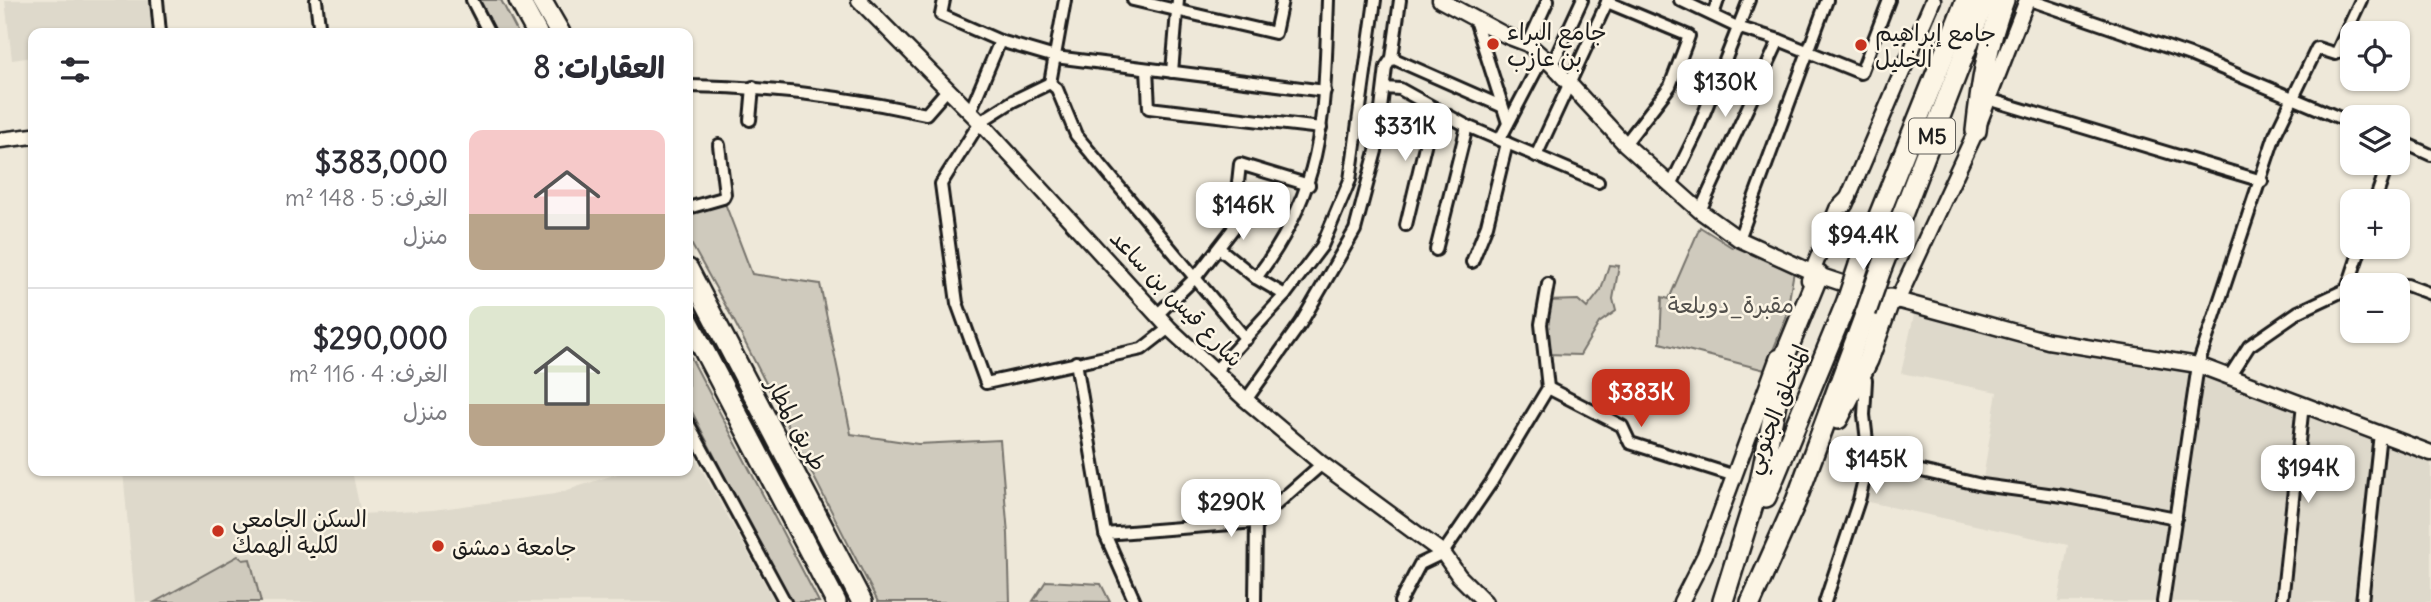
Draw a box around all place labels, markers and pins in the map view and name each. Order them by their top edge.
place label: جامع البراء بن عازب [1507,17,1607,72]
place label: جامع إبراهيم الخليل [1875,18,1996,73]
marker: جامع البراء بن عازب [1485,36,1501,52]
marker: جامع إبراهيم الخليل [1853,37,1869,53]
pin: $130K [1676,60,1774,119]
pin: $331K [1356,104,1454,163]
pin: $146K [1194,182,1292,242]
pin: $94.4K [1806,212,1920,272]
pin: $383K [1592,370,1690,429]
pin: $145K [1827,436,1925,496]
pin: $194K [2259,446,2357,505]
pin: $290K [1182,480,1280,539]
place label: السكن الجامعي لكلية الهمك [232,504,367,559]
marker: السكن الجامعي لكلية الهمك [210,523,226,539]
place label: جامعة دمشق [452,532,577,561]
marker: جامعة دمشق [430,538,446,554]

